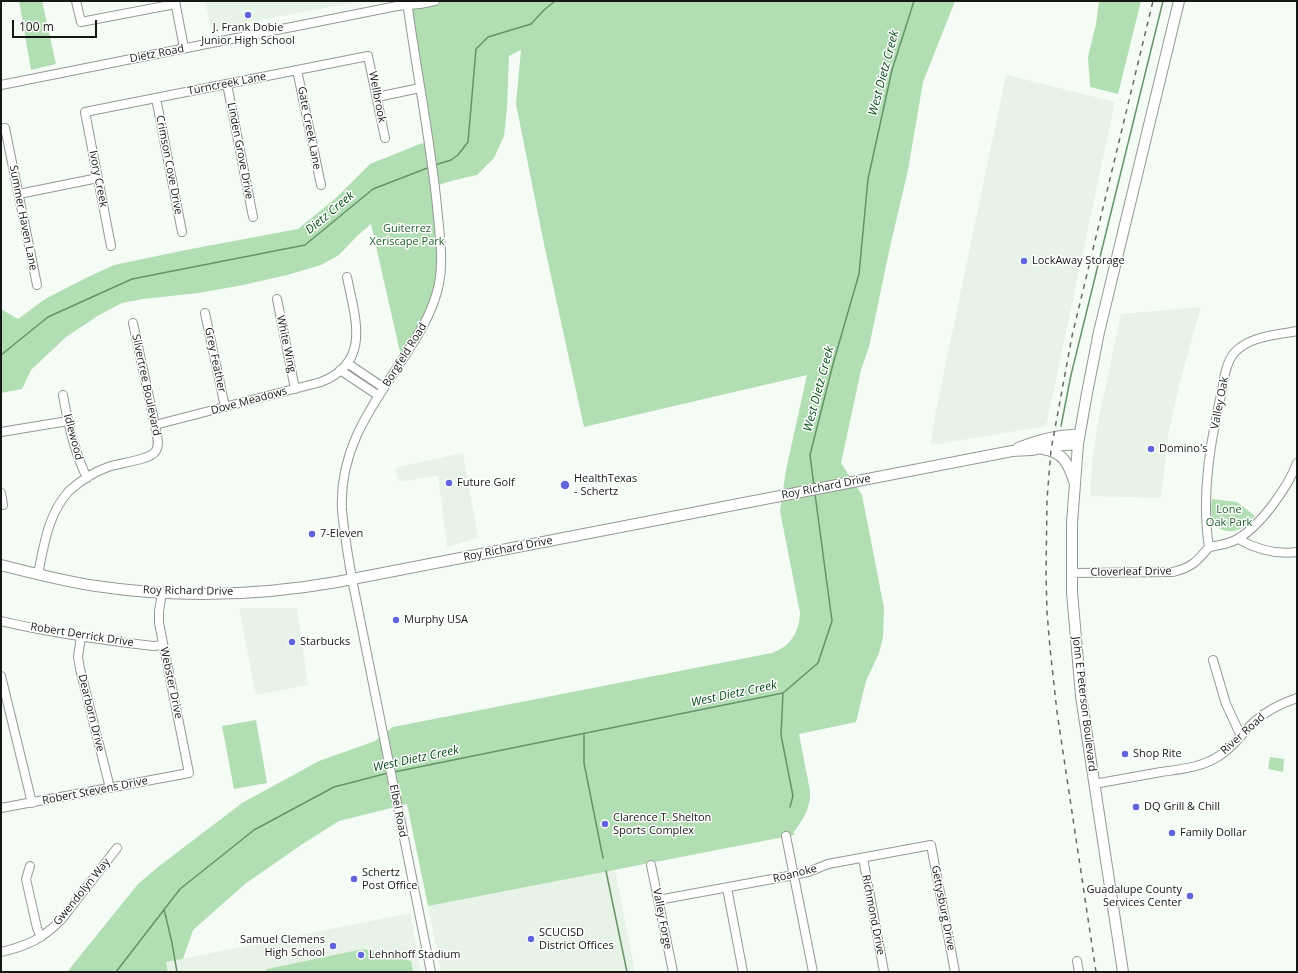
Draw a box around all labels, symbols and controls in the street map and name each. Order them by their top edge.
marker: J. Frank Dobie Junior High School [243,10,253,20]
scale bar [14,12,99,38]
text: 100 m [19,18,54,35]
place label: J. Frank Dobie Junior High School [201,21,295,47]
water label: West Dietz Creek [866,29,902,117]
street label: Dietz Road [129,42,185,66]
street label: Turncreek Lane [187,70,267,98]
street label: Wellbrook [366,70,388,124]
street label: Gate Creek Lane [294,85,324,171]
street label: Linden Grove Drive [224,101,256,201]
street label: Crimson Cove Drive [153,114,185,216]
street label: Ivory Creek [86,149,110,209]
street label: Summer Haven Lane [6,164,40,272]
water label: Dietz Creek [303,189,357,237]
park label: Guiterrez Xeriscape Park [369,222,445,248]
place label: LockAway Storage [1032,254,1125,268]
marker: LockAway Storage [1019,256,1029,266]
street label: White Wing [273,314,299,374]
street label: Borgfeld Road [380,321,430,389]
street label: Grey Feather [202,326,228,394]
street label: Silvertree Boulevard [129,333,163,437]
water label: West Dietz Creek [801,345,837,433]
street label: Valley Oak [1208,376,1232,430]
street label: Dove Meadows [209,384,289,418]
street label: Idlewood [61,412,85,462]
place label: Domino's [1159,442,1208,456]
marker: Domino's [1146,444,1156,454]
place label: HealthTexas - Schertz [574,472,637,498]
street label: Roy Richard Drive [780,472,872,502]
place label: Future Golf [457,476,515,490]
marker: Future Golf [444,478,454,488]
marker: HealthTexas - Schertz [559,479,571,491]
park label: Lone Oak Park [1206,503,1252,529]
place label: 7-Eleven [320,527,363,541]
marker: 7-Eleven [307,529,317,539]
street label: Roy Richard Drive [462,534,554,564]
street label: Cloverleaf Drive [1090,565,1172,579]
street label: Roy Richard Drive [143,584,233,598]
place label: Murphy USA [404,613,468,627]
marker: Murphy USA [391,615,401,625]
street label: Robert Derrick Drive [29,620,135,650]
place label: Starbucks [300,635,350,649]
street label: John E Peterson Boulevard [1069,636,1099,772]
marker: Starbucks [287,637,297,647]
street label: Webster Drive [157,646,185,720]
street label: Dearborn Drive [75,673,107,753]
water label: West Dietz Creek [690,678,778,710]
street label: River Road [1218,711,1268,757]
water label: West Dietz Creek [372,743,460,775]
place label: Shop Rite [1133,747,1182,761]
marker: Shop Rite [1120,749,1130,759]
street label: Robert Stevens Drive [41,774,149,808]
street label: Elbel Road [386,783,410,839]
place label: DQ Grill & Chill [1144,800,1220,814]
marker: DQ Grill & Chill [1131,802,1141,812]
place label: Clarence T. Shelton Sports Complex [613,811,711,837]
marker: Clarence T. Shelton Sports Complex [600,819,610,829]
place label: Family Dollar [1180,826,1247,840]
marker: Family Dollar [1167,828,1177,838]
street label: Gwendolyn Way [51,856,113,928]
street label: Roanoke [772,862,818,886]
street label: Gettysburg Drive [928,864,958,952]
place label: Schertz Post Office [362,866,417,892]
marker: Schertz Post Office [349,874,359,884]
street label: Richmond Drive [859,874,887,956]
place label: Guadalupe County Services Center [1087,883,1182,909]
street label: Valley Forge [650,887,674,951]
marker: Guadalupe County Services Center [1185,891,1195,901]
place label: SCUCISD District Offices [539,926,614,952]
place label: Samuel Clemens High School [240,933,325,959]
marker: SCUCISD District Offices [526,934,536,944]
marker: Samuel Clemens High School [328,941,338,951]
place label: Lehnhoff Stadium [369,948,461,962]
marker: Lehnhoff Stadium [356,950,366,960]

